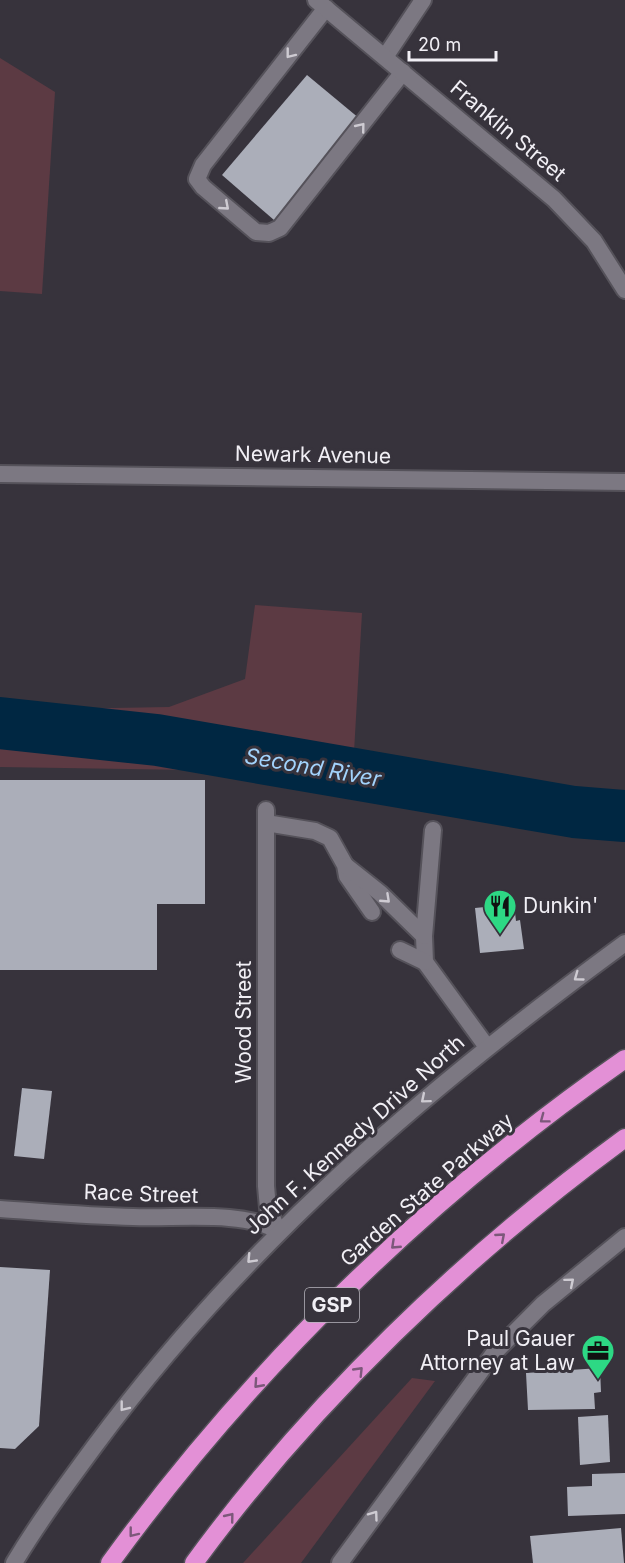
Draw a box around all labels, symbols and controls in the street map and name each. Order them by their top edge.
scale bar [409,24,496,62]
text: 20 m [418,34,461,55]
one-way arrow [286,48,297,59]
street label: Franklin Street [445,75,571,186]
one-way arrow [353,123,364,134]
one-way arrow [218,199,229,210]
street label: Newark Avenue [235,441,391,468]
water label: Second River [243,742,384,792]
restaurant icon: Dunkin' [482,888,518,935]
one-way arrow [379,892,390,903]
place label: Dunkin' [523,893,598,918]
street label: Wood Street [231,960,256,1083]
one-way arrow [573,970,584,981]
street label: John F. Kennedy Drive North [240,1030,469,1240]
one-way arrow [421,1091,432,1102]
street label: Garden State Parkway [335,1108,518,1272]
one-way arrow [539,1112,550,1123]
street label: Race Street [83,1179,199,1208]
one-way arrow [494,1233,504,1244]
one-way arrow [392,1238,402,1249]
one-way arrow [247,1252,258,1263]
one-way arrow [563,1279,574,1290]
road number: GSP [305,1288,359,1322]
place label: Paul Gauer Attorney at Law [420,1326,575,1375]
office icon: Paul Gauer Attorney at Law [580,1333,616,1380]
one-way arrow [352,1368,363,1378]
one-way arrow [254,1377,265,1388]
one-way arrow [120,1400,131,1411]
one-way arrow [367,1511,378,1522]
one-way arrow [222,1513,233,1524]
one-way arrow [130,1527,141,1538]

